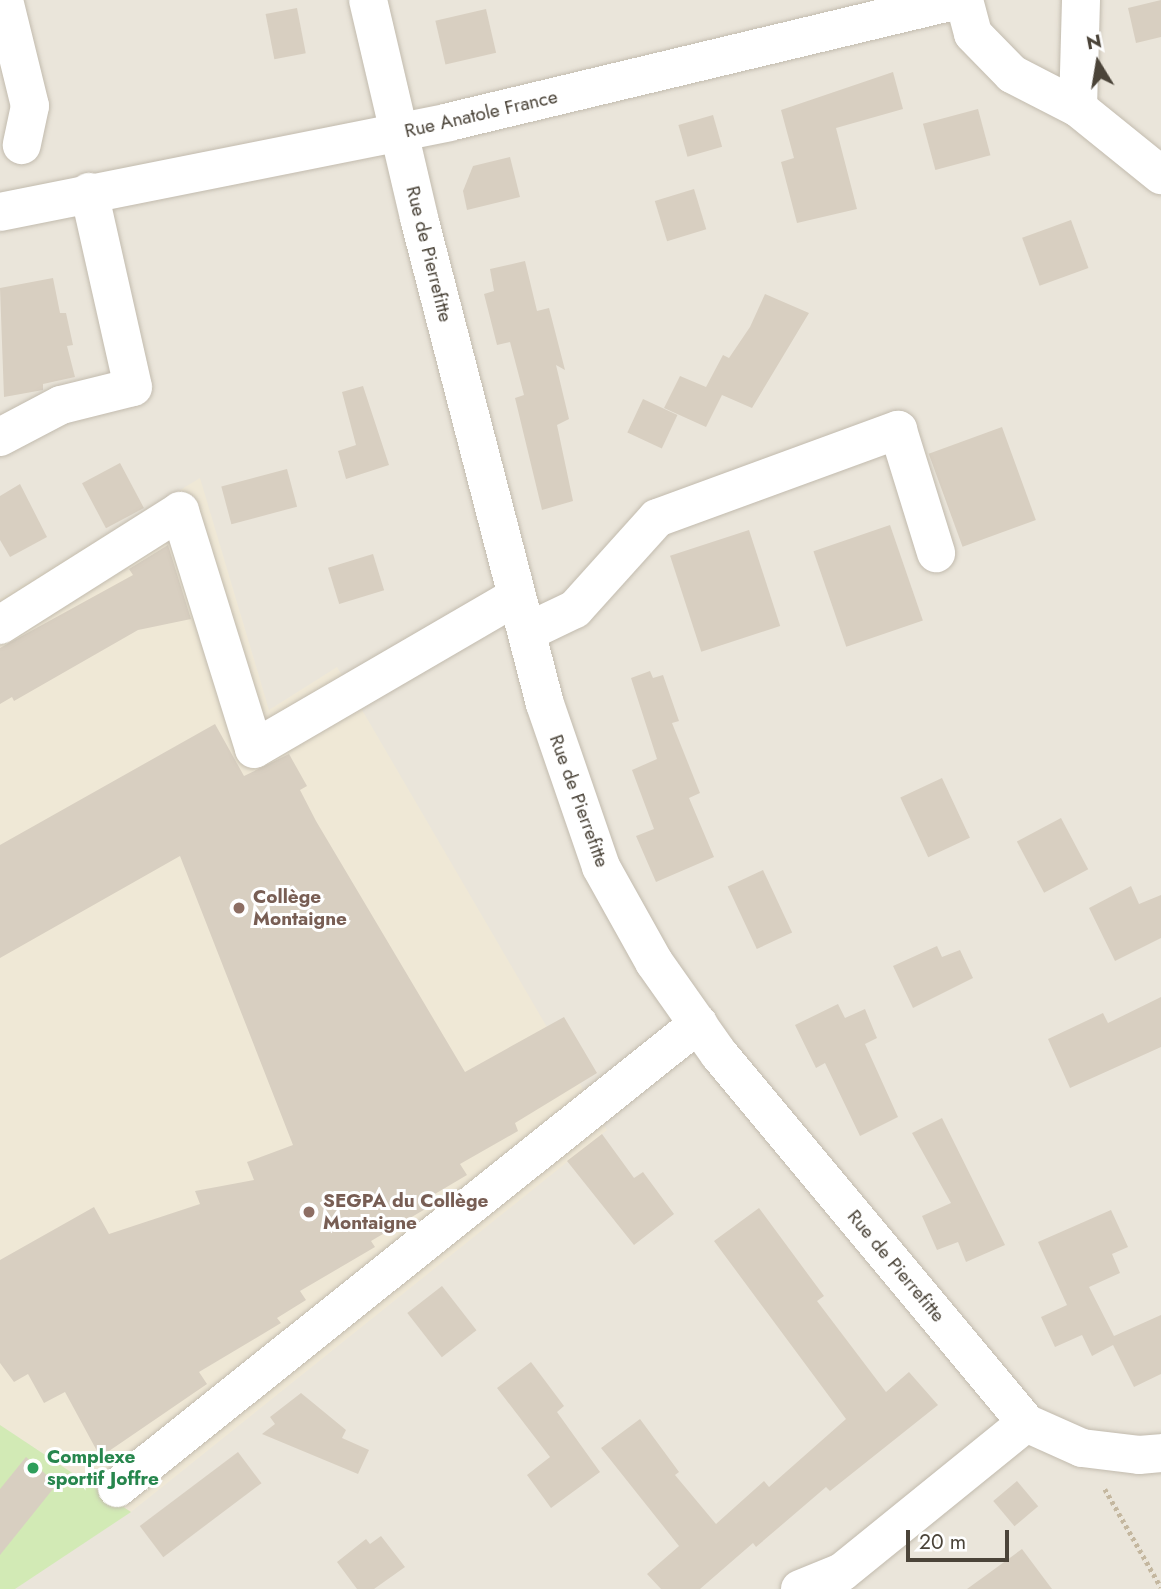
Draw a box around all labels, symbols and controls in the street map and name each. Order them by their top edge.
text: N [1084,27,1104,57]
north arrow [1063,28,1133,98]
street label: Rue Anatole France [402,85,560,143]
street label: Rue de Pierrefitte [401,184,457,324]
street label: Rue de Pierrefitte [544,732,614,870]
place label: Collège Montaigne [253,886,347,930]
marker: Collège Montaigne [231,900,247,916]
place label: SEGPA du Collège Montaigne [323,1190,488,1234]
marker: SEGPA du Collège Montaigne [301,1204,317,1220]
street label: Rue de Pierrefitte [842,1205,950,1327]
place label: Complexe sportif Joffre [47,1446,159,1490]
marker: Complexe sportif Joffre [25,1460,41,1476]
scale bar [909,1516,1012,1560]
text: 20 m [919,1527,966,1557]

